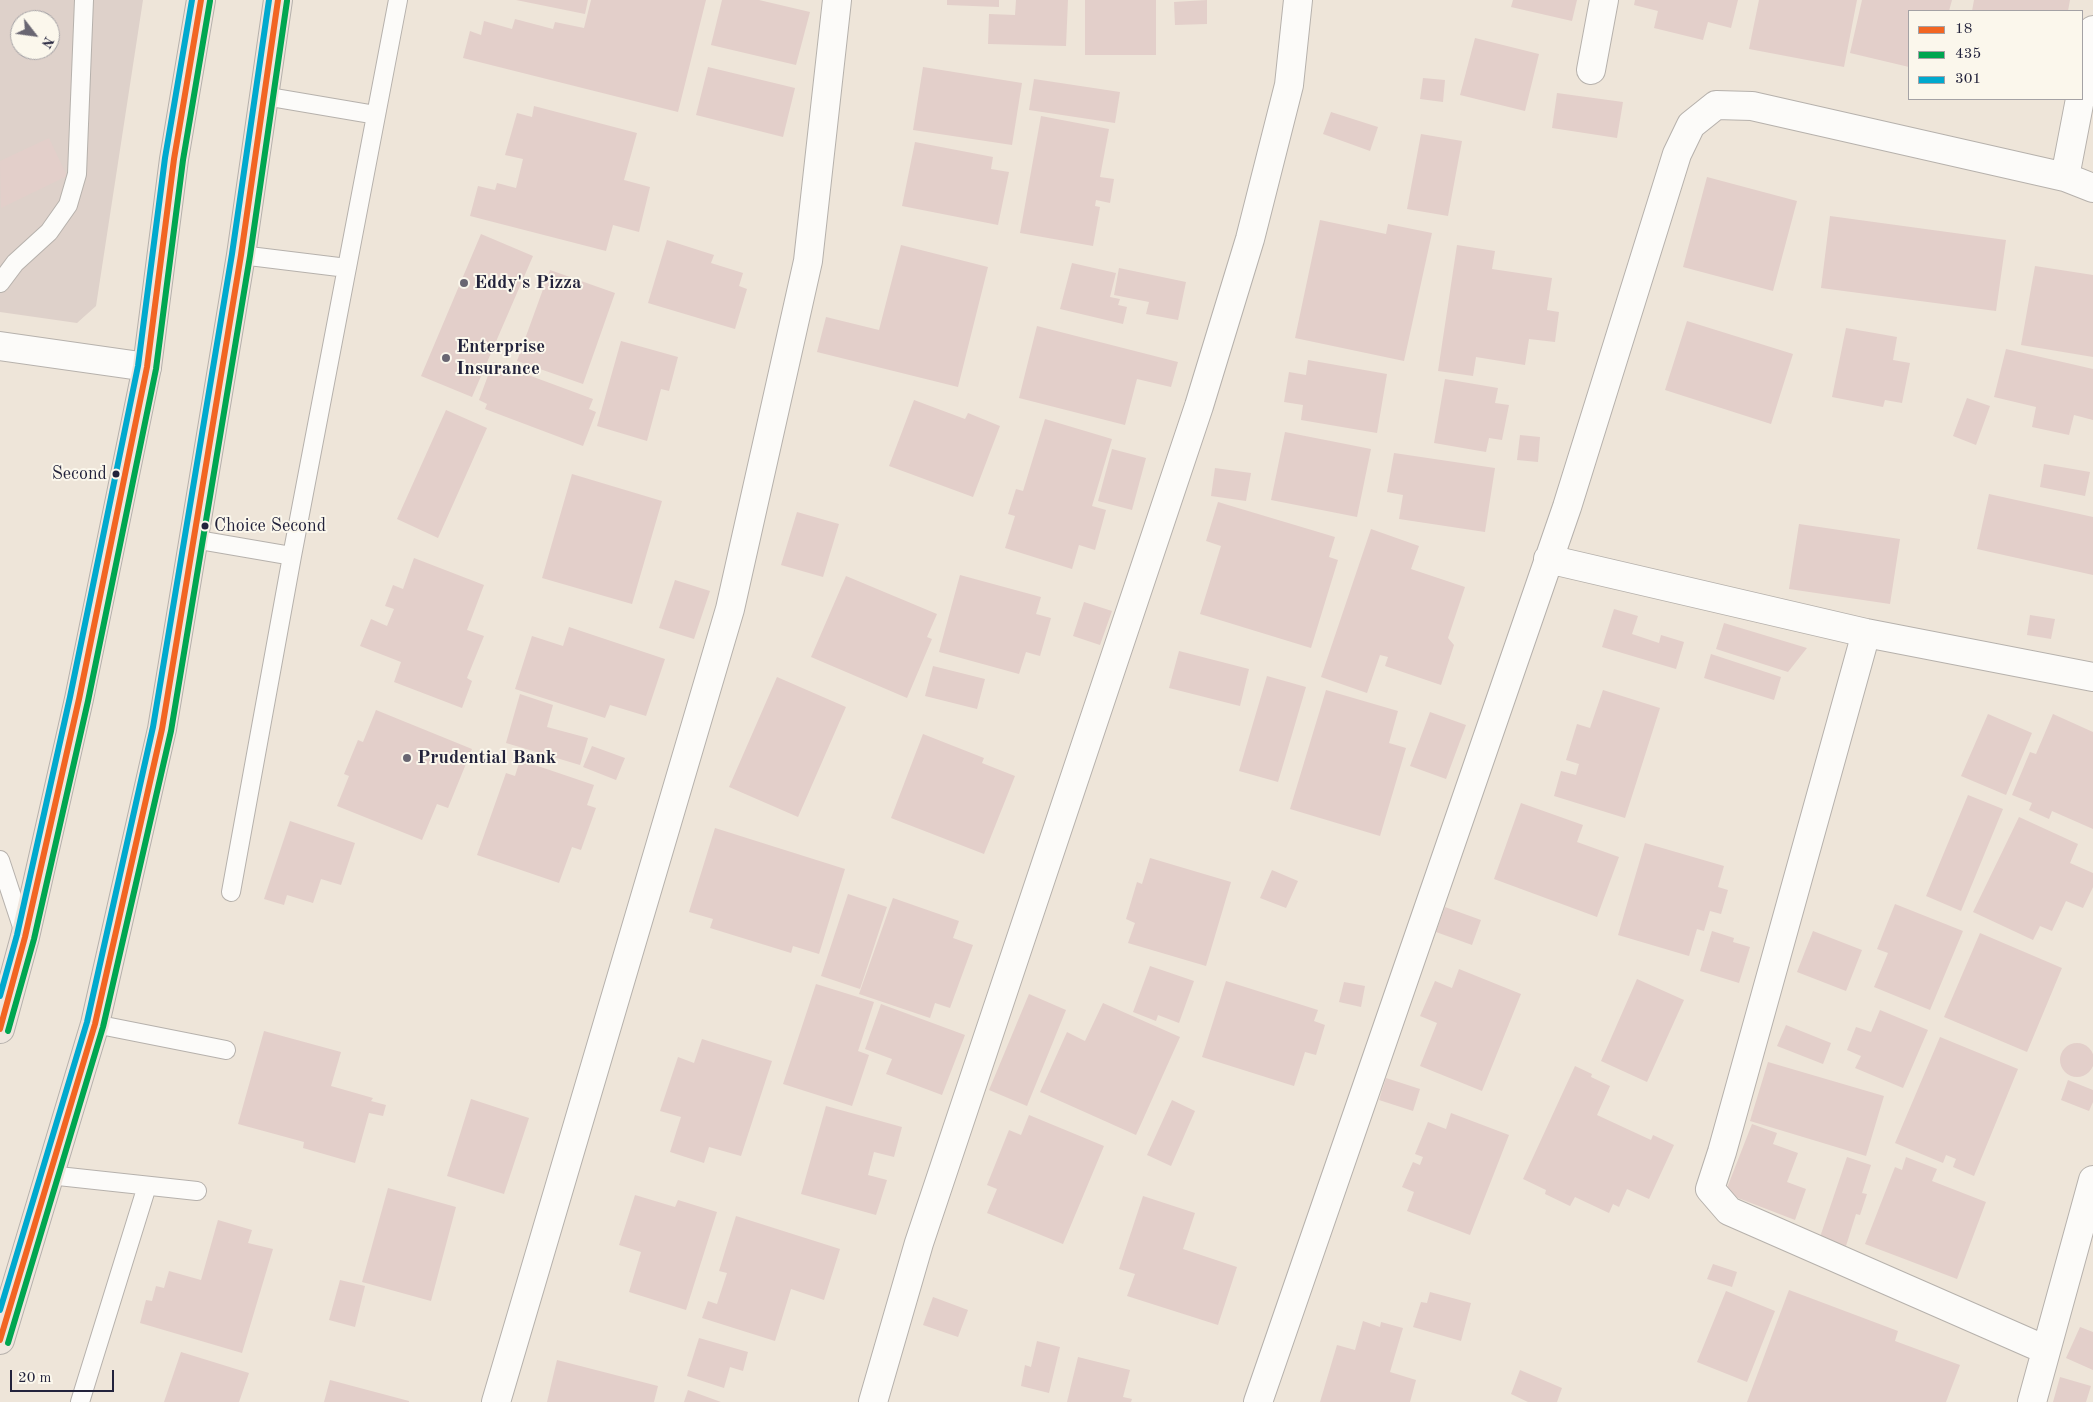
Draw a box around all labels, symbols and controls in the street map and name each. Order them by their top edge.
north arrow [10,10,60,60]
legend [1908,10,2083,100]
text: 18 [1955,22,1972,37]
text: N [38,34,56,50]
text: 435 [1955,47,1981,62]
text: 301 [1955,72,1981,87]
place label: Eddy's Pizza [474,272,582,294]
marker: Eddy's Pizza [458,277,470,289]
place label: Enterprise Insurance [456,336,545,380]
marker: Enterprise Insurance [440,352,452,364]
place label: Second [52,463,107,485]
marker: Second [111,469,121,479]
place label: Choice Second [214,515,326,537]
marker: Choice Second [200,521,210,531]
place label: Prudential Bank [417,747,556,769]
marker: Prudential Bank [401,752,413,764]
scale bar [12,1360,116,1392]
text: 20 m [18,1371,52,1386]

